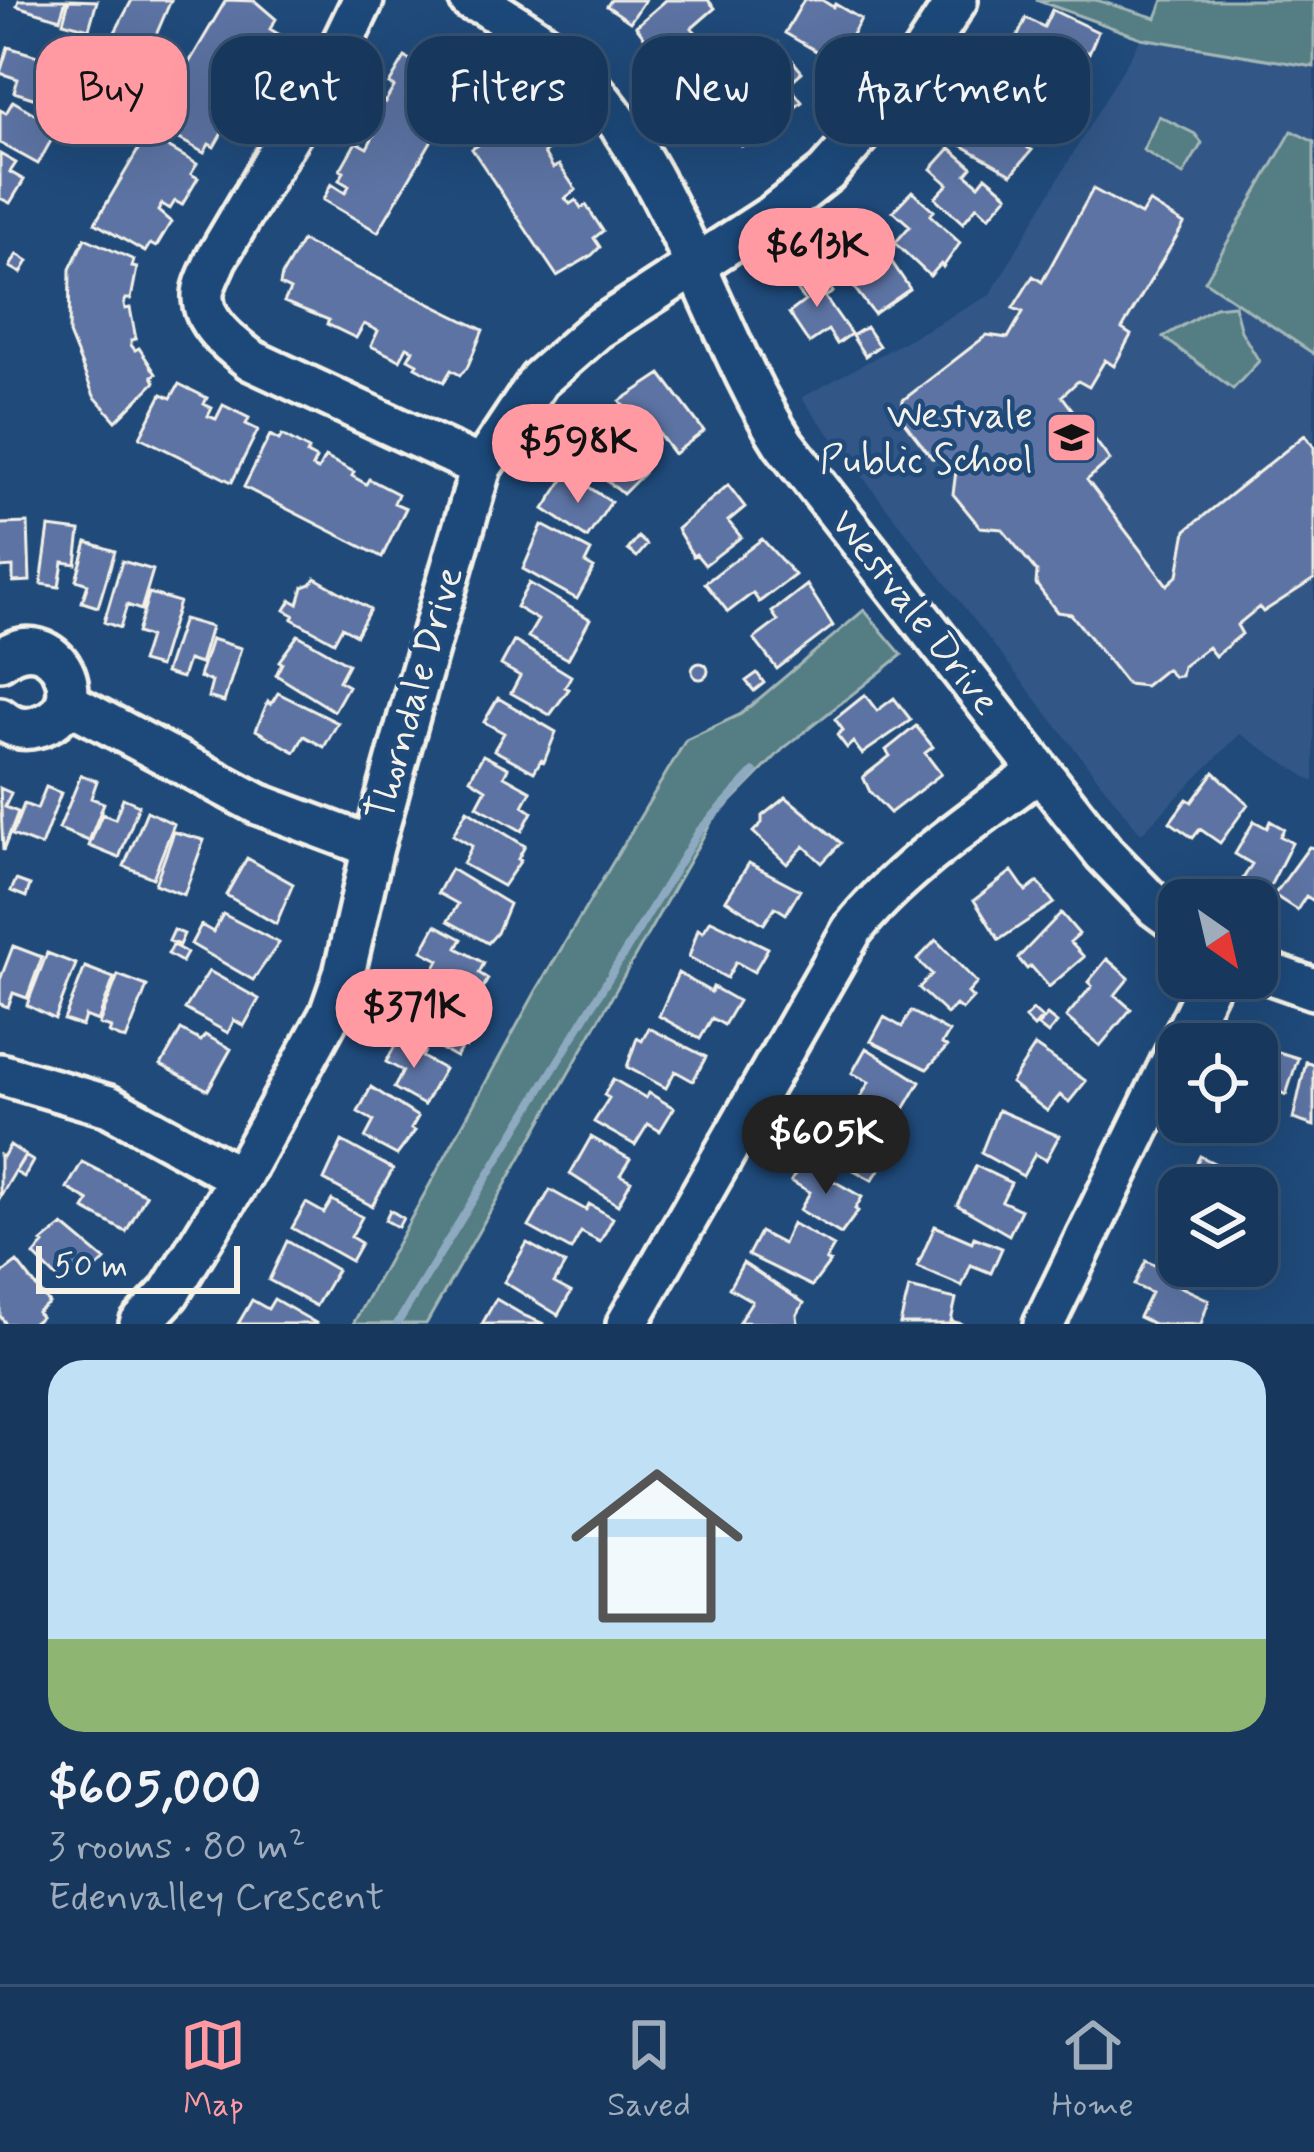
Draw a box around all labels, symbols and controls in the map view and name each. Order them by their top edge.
chip: Buy [36,36,187,144]
chip: Rent [211,36,383,144]
chip: Filters [407,36,608,144]
chip: New [632,36,791,144]
chip: Apartment [815,36,1090,144]
pin: $613K [733,208,901,310]
text: $613K [765,221,869,272]
place label: Westvale Public School [820,391,1033,487]
pin: $598K [494,404,662,506]
school or university icon: Westvale Public School [1044,410,1100,466]
text: $598K [519,417,637,468]
street label: Westvale Drive [818,500,1010,726]
street label: Thorndale Drive [355,561,477,827]
north arrow [1158,879,1278,999]
map controls [1158,879,1278,1287]
pin: $371K [330,969,498,1071]
text: $371K [363,982,465,1033]
button: locate [1158,1023,1278,1143]
pin: $605K [742,1095,910,1197]
text: $605K [769,1108,883,1159]
button: layers [1158,1167,1278,1287]
scale bar [36,1240,240,1293]
text: 50 m [54,1245,128,1289]
icon: home [549,1438,765,1654]
text: $605,000 [48,1756,261,1822]
text: 3 rooms · 80 m² [48,1822,306,1873]
text: Edenvalley Crescent [48,1873,384,1924]
tab: Map [180,2012,246,2128]
tab: Saved [607,2012,691,2128]
tab: Home [1052,2012,1134,2128]

